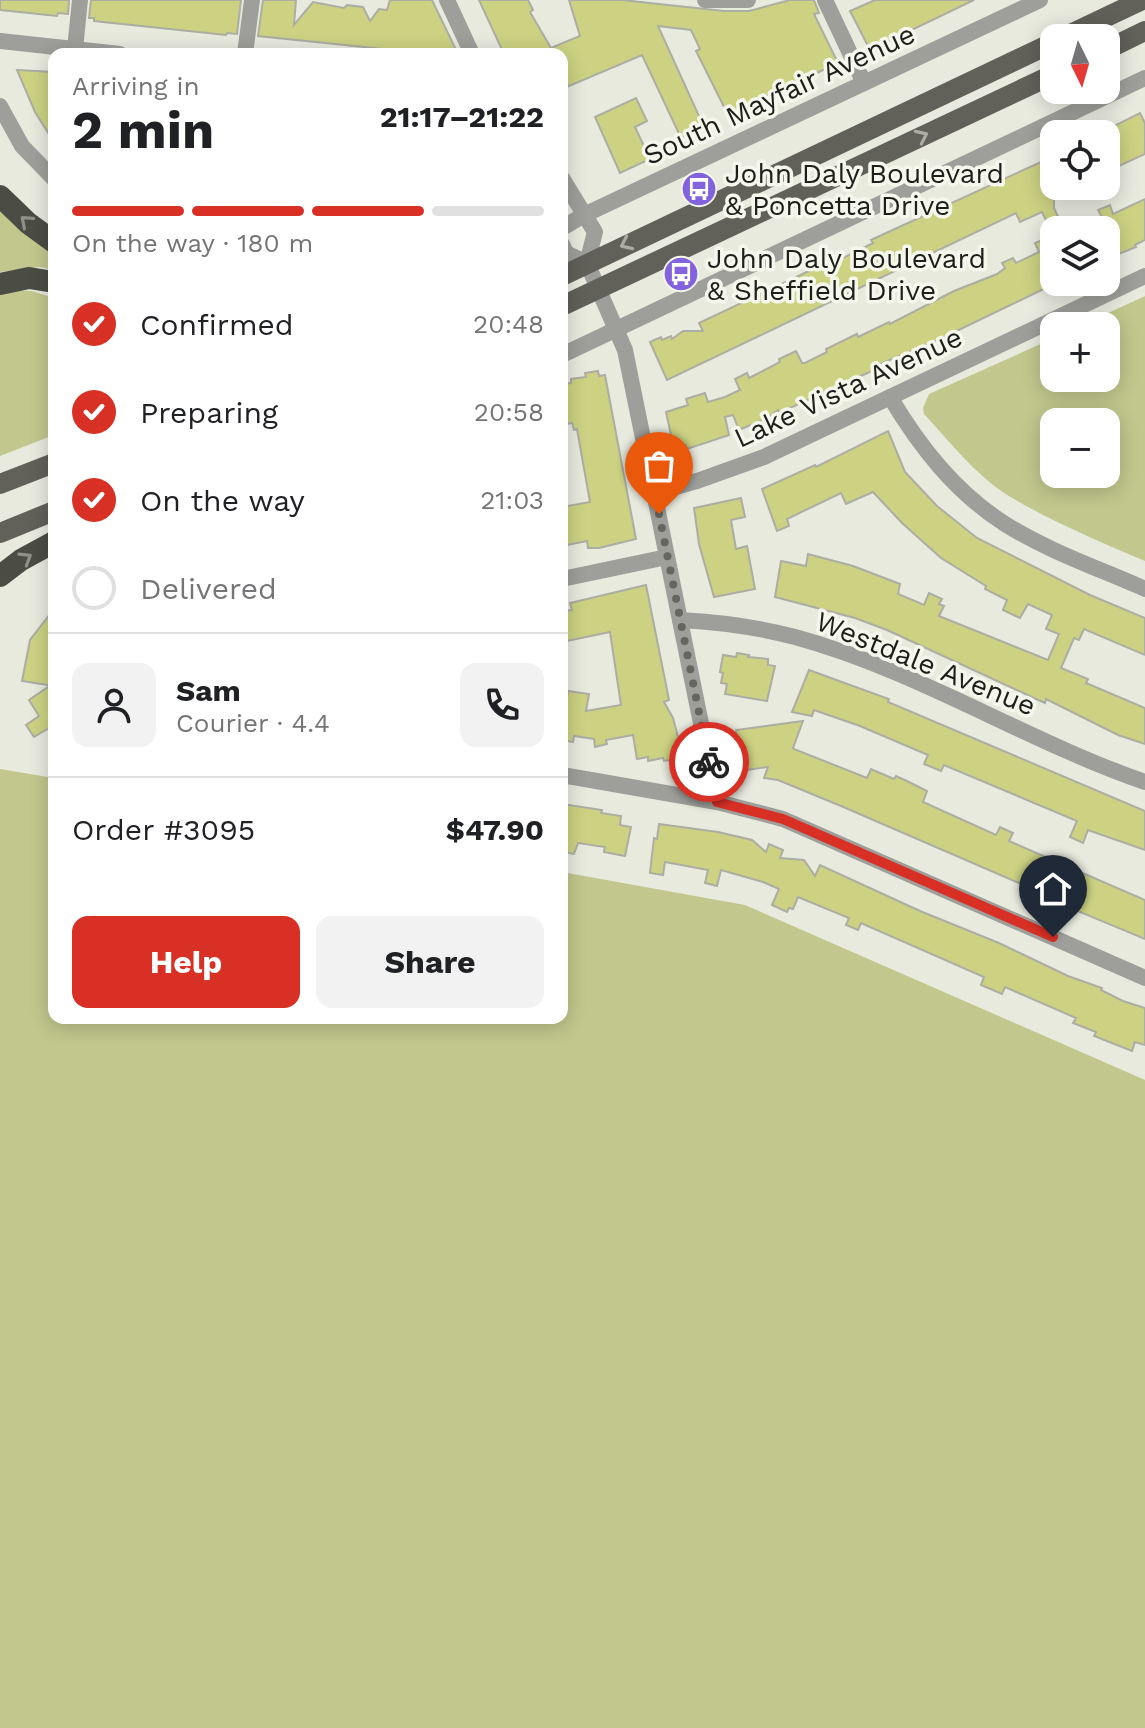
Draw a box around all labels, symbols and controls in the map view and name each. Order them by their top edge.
street label: South Mayfair Avenue [638,17,920,172]
north arrow [1040,24,1120,104]
map controls [1040,24,1120,488]
text: Arriving in [72,71,200,101]
text: 21:17–21:22 [380,99,544,134]
text: 2 min [72,100,214,161]
button: locate [1040,120,1120,200]
one-way arrow [914,130,928,146]
place label: John Daly Boulevard & Poncetta Drive [725,157,1004,222]
bus stop icon: John Daly Boulevard & Poncetta Drive [680,170,718,208]
one-way arrow [20,216,35,230]
button: layers [1040,216,1120,296]
text: On the way · 180 m [72,228,313,258]
one-way arrow [620,234,634,250]
place label: John Daly Boulevard & Sheffield Drive [707,242,986,307]
bus stop icon: John Daly Boulevard & Sheffield Drive [662,255,700,293]
icon: check [72,302,116,346]
text: Confirmed [140,307,294,342]
text: 20:48 [473,309,544,339]
button: + [1040,312,1120,392]
street label: Lake Vista Avenue [729,320,967,455]
icon: check [72,390,116,434]
text: Preparing [140,395,278,430]
text: 20:58 [474,397,544,427]
button: − [1040,408,1120,488]
pin [625,432,693,514]
icon: bag [637,444,681,488]
icon: check [72,478,116,522]
text: On the way [140,483,305,518]
text: 21:03 [480,485,544,515]
one-way arrow [17,552,32,567]
text: Delivered [140,571,277,606]
street label: Westdale Avenue [811,604,1041,723]
button: person [72,663,156,747]
button: phone [460,663,544,747]
text: Sam [176,673,241,708]
text: Courier · 4.4 [176,708,330,738]
courier [669,722,749,802]
icon: bike [687,740,731,784]
text: Order #3095 [72,812,255,847]
text: $47.90 [446,812,544,847]
pin [1019,855,1087,937]
icon: home [1031,867,1075,911]
button: Help [72,916,300,1008]
button: Share [316,916,544,1008]

